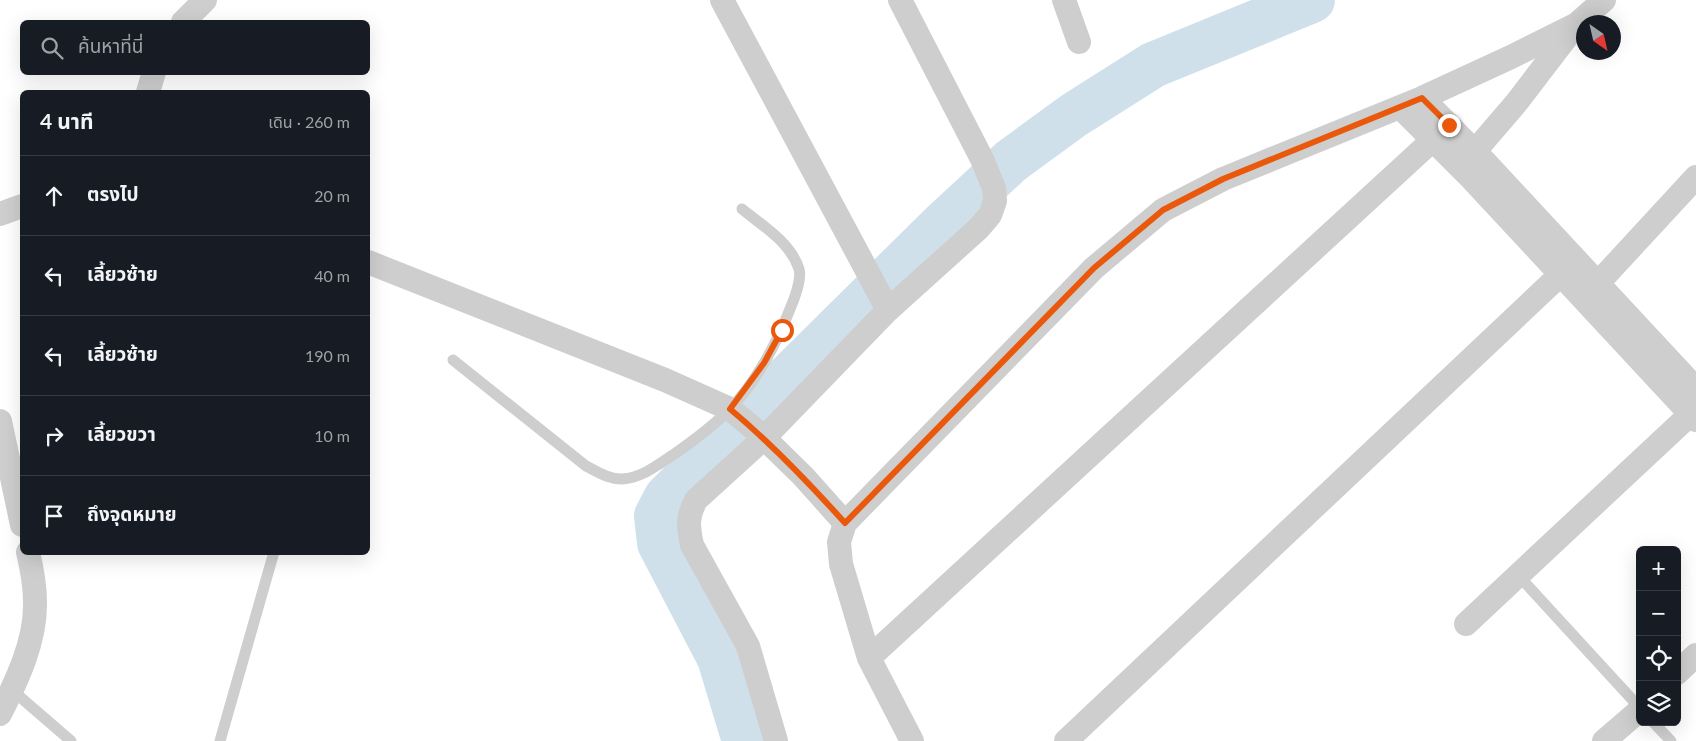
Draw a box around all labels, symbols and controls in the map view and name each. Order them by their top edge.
north arrow [1576,15,1621,60]
search box [20,20,370,75]
icon: search [38,34,66,62]
text: ค้นหาที่นี่ [78,34,143,57]
text: 4 นาที [40,108,94,133]
text: เดิน · 260 m [268,112,350,131]
route end [1438,114,1461,137]
icon: ahead [40,182,68,210]
text: ตรงไป [87,182,139,205]
text: 20 m [314,186,350,205]
icon: left [40,262,68,290]
text: เลี้ยวซ้าย [87,262,158,285]
text: 40 m [314,266,350,285]
route start [771,319,794,342]
icon: left [40,342,68,370]
text: เลี้ยวซ้าย [87,342,158,365]
text: 190 m [305,346,350,365]
icon: right [40,422,68,450]
text: เลี้ยวขวา [87,422,156,445]
text: 10 m [314,426,350,445]
icon: arrive [40,502,68,530]
text: ถึงจุดหมาย [87,502,177,525]
map controls [1636,546,1681,726]
button: + [1636,546,1681,591]
button: − [1636,591,1681,636]
button: locate [1636,636,1681,681]
button: layers [1636,681,1681,726]

